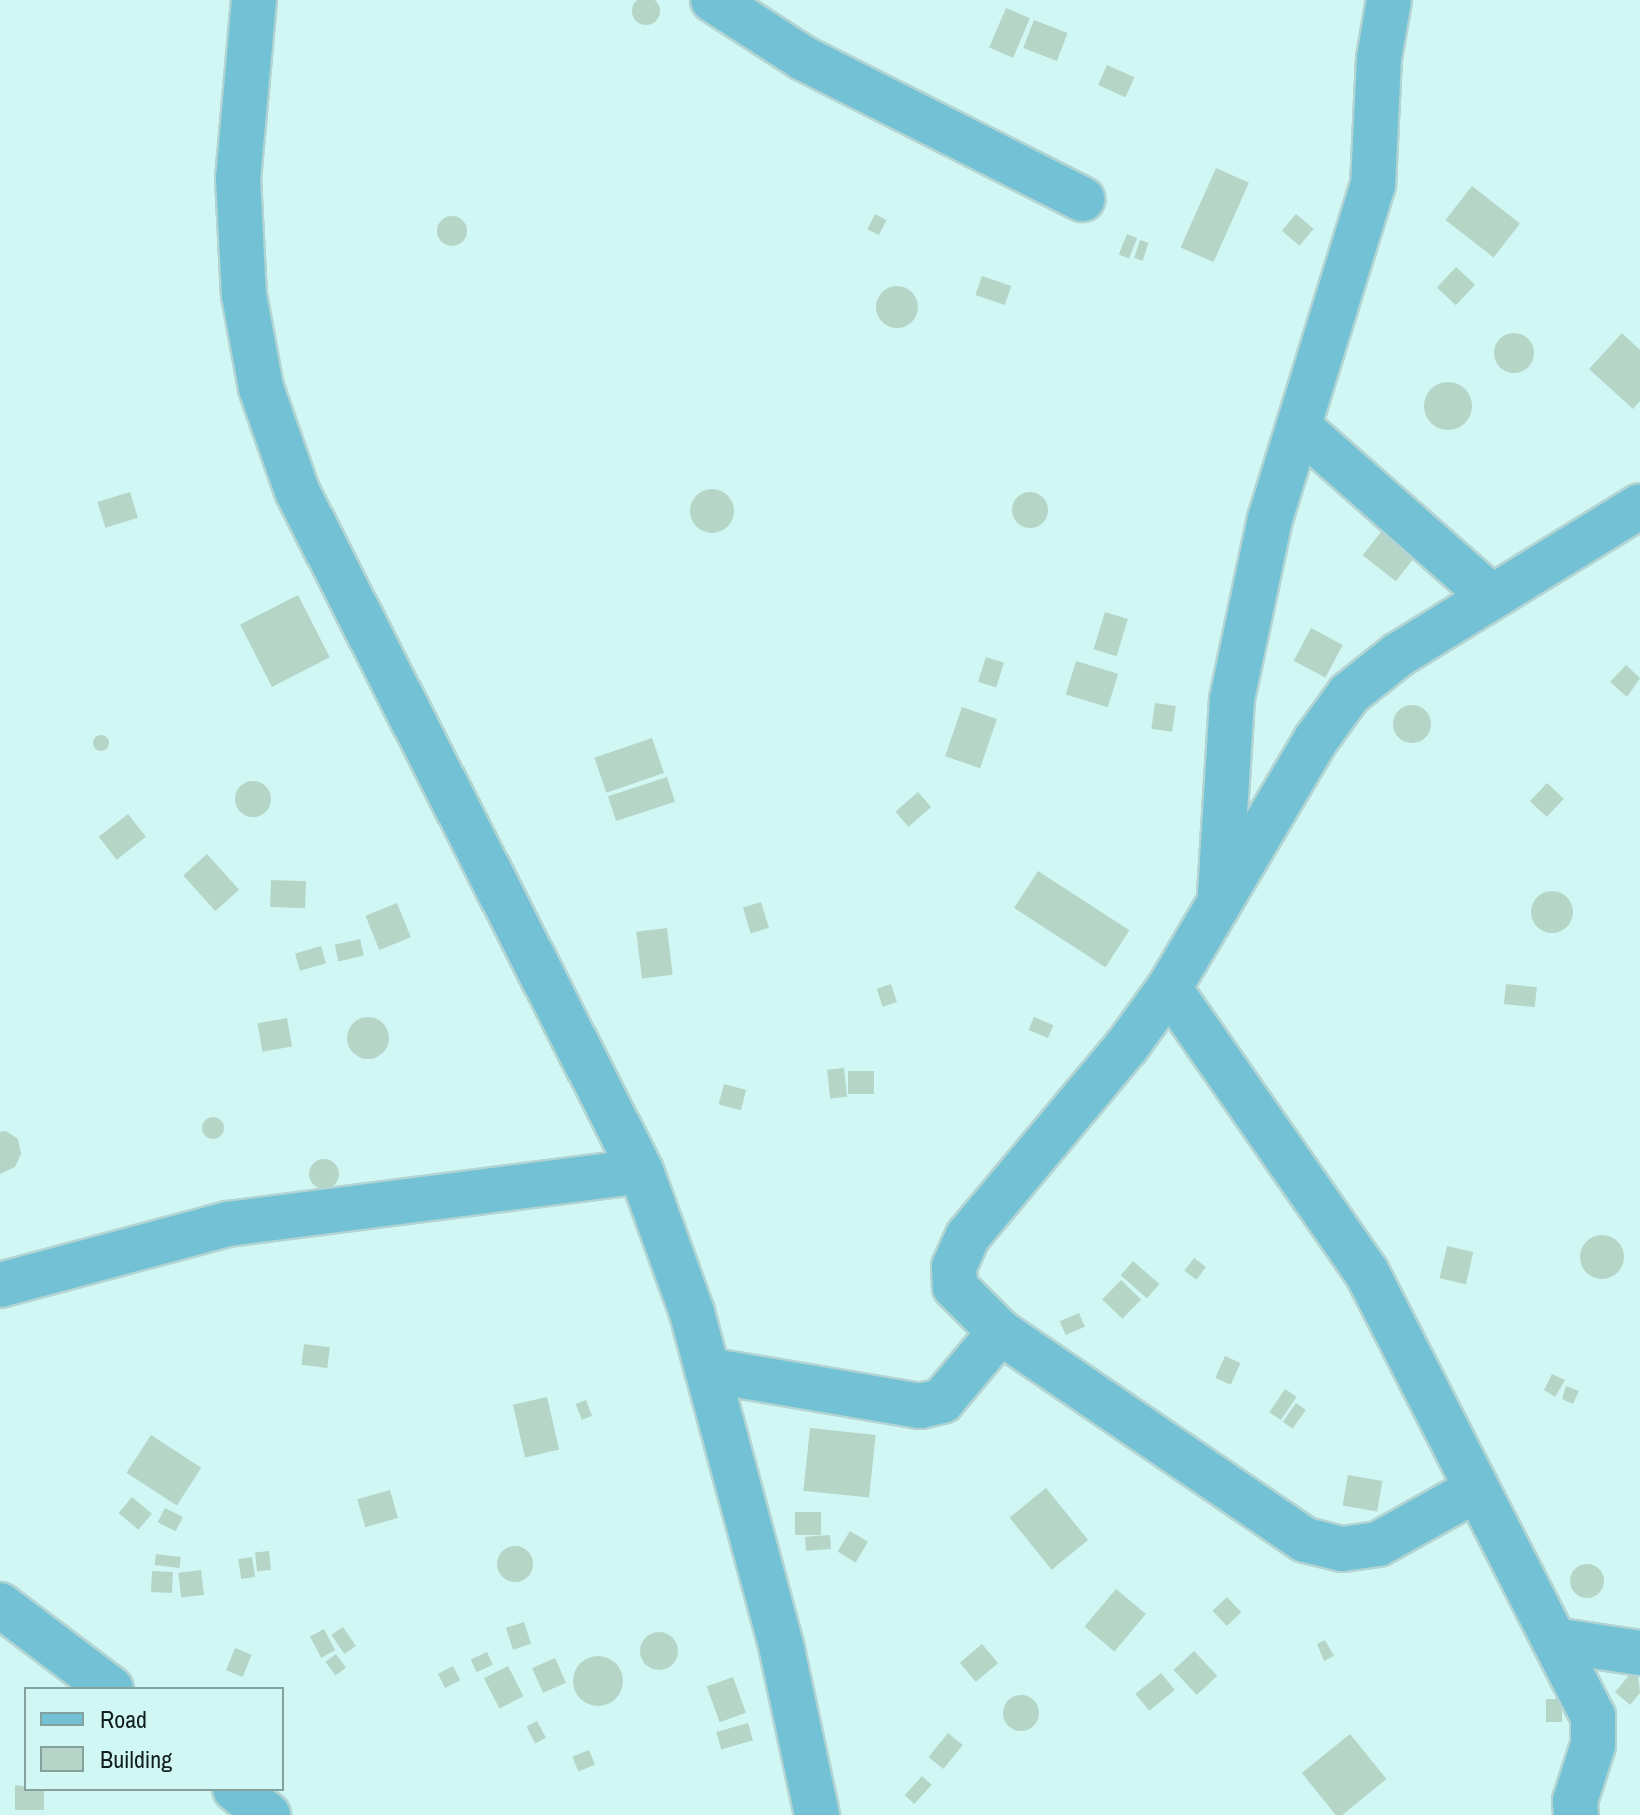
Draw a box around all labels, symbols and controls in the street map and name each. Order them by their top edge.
legend [24,1687,284,1791]
text: Road [100,1703,147,1735]
text: Building [100,1743,172,1775]

